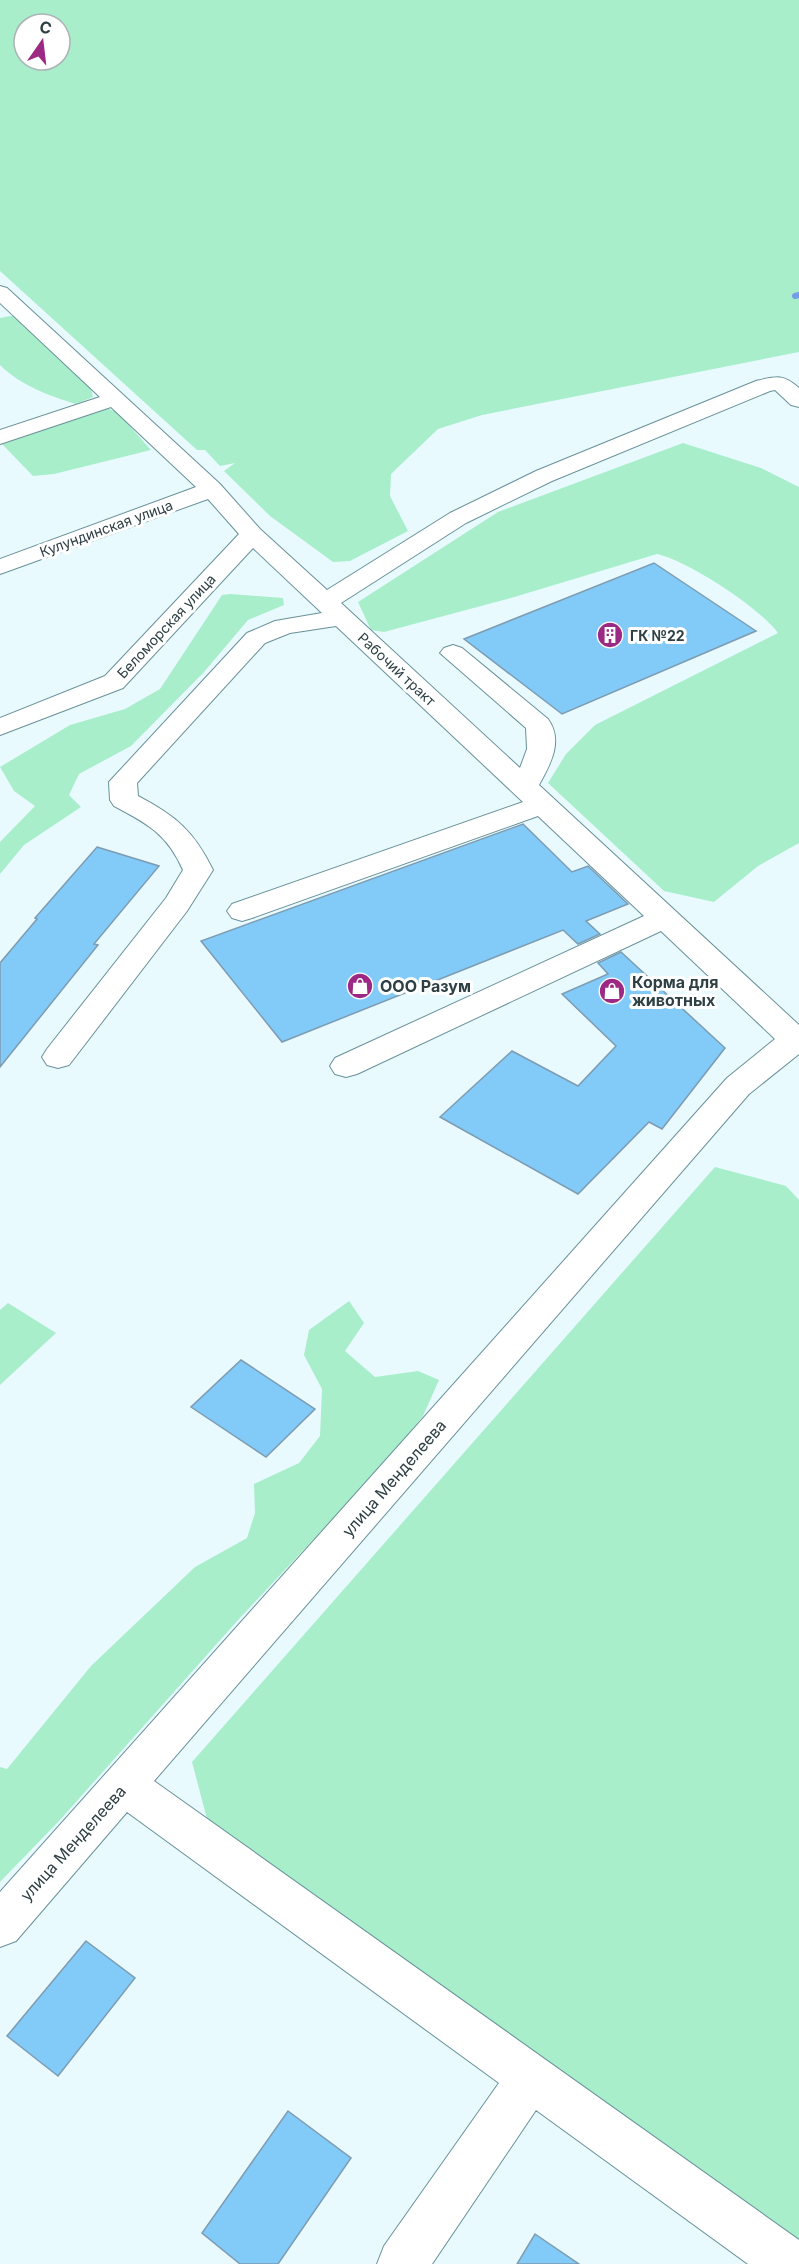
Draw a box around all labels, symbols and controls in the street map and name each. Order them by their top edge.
north arrow [12,12,72,72]
text: С [37,16,54,39]
street label: Кулундинская улица [37,496,175,560]
street label: Беломорская улица [113,570,219,682]
building icon: ГК №22 [595,620,625,650]
place label: ГК №22 [630,627,685,644]
street label: Рабочий тракт [355,629,440,710]
shop icon: ООО Разум [345,971,375,1001]
place label: Корма для животных [632,972,718,1010]
place label: ООО Разум [380,976,471,996]
shop icon: Корма для животных [597,976,627,1006]
street label: улица Менделеева [338,1415,450,1541]
street label: улица Менделеева [16,1781,130,1905]

